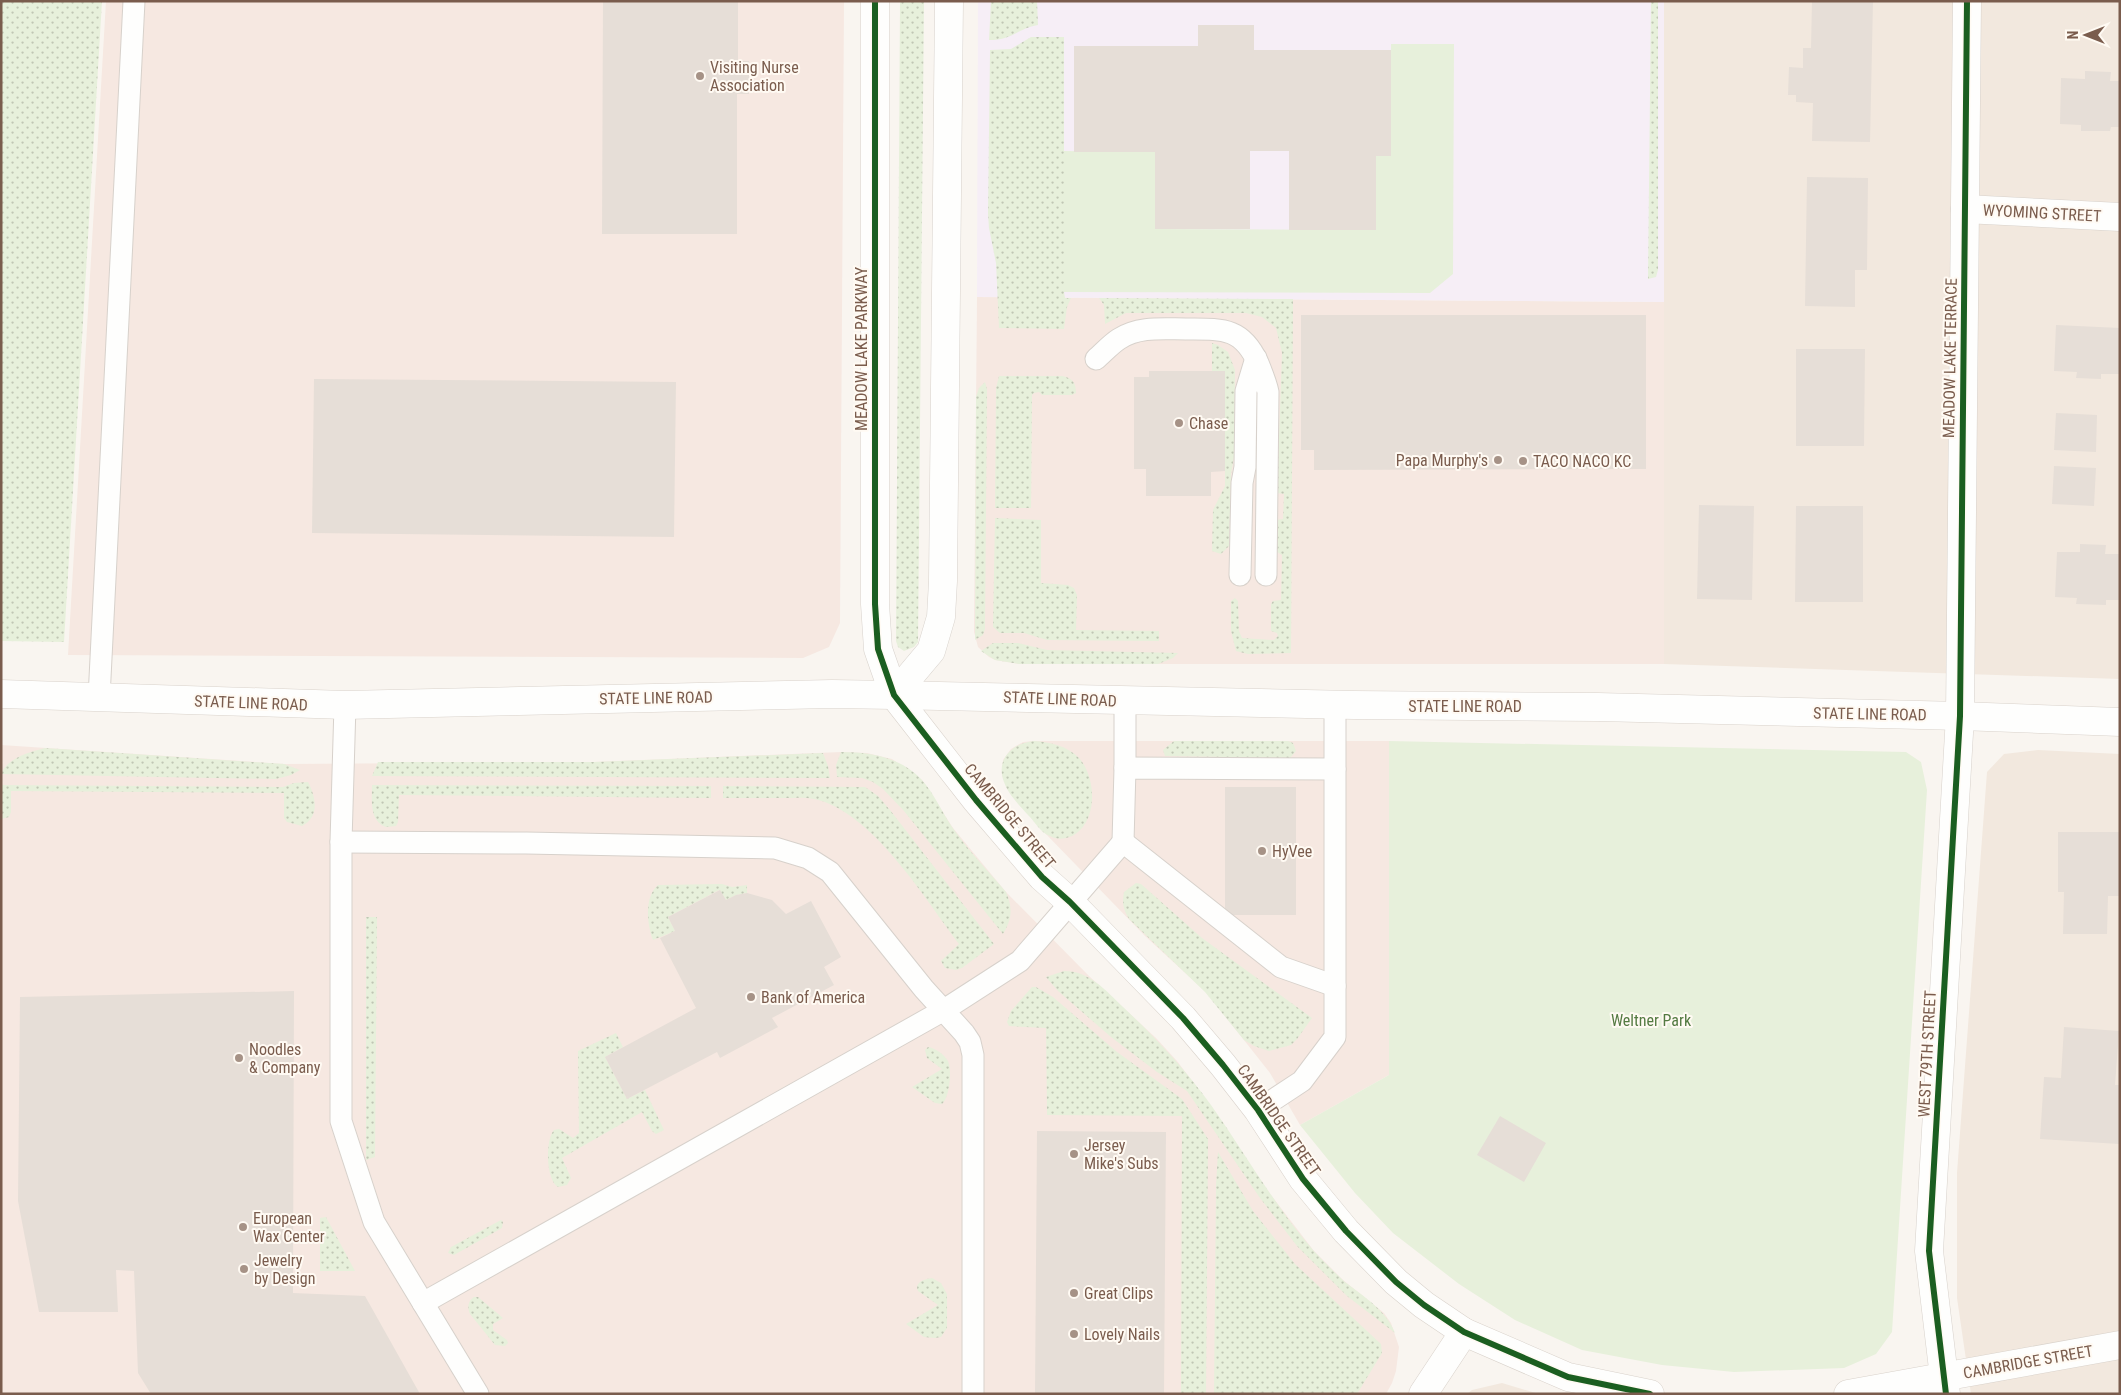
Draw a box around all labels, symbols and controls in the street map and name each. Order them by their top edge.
north arrow [2061,10,2111,60]
text: N [2065,31,2081,39]
place label: Visiting Nurse Association [710,58,799,95]
marker: Visiting Nurse Association [694,70,706,82]
street label: WYOMING STREET [1982,200,2102,226]
street label: MEADOW LAKE PARKWAY [852,266,871,431]
street label: MEADOW LAKE TERRACE [1939,278,1961,438]
place label: Chase [1189,414,1228,433]
marker: Chase [1173,417,1185,429]
place label: Papa Murphy's [1396,451,1488,470]
place label: TACO NACO KC [1533,452,1631,471]
marker: Papa Murphy's [1492,454,1504,466]
marker: TACO NACO KC [1517,455,1529,467]
street label: STATE LINE ROAD [599,688,713,708]
street label: STATE LINE ROAD [1003,688,1117,710]
street label: STATE LINE ROAD [194,692,308,714]
street label: STATE LINE ROAD [1408,697,1522,716]
street label: STATE LINE ROAD [1813,704,1927,724]
street label: CAMBRIDGE STREET [961,760,1059,872]
place label: HyVee [1272,842,1312,861]
marker: HyVee [1256,845,1268,857]
place label: Bank of America [761,988,865,1007]
street label: WEST 79TH STREET [1914,990,1940,1118]
marker: Bank of America [745,991,757,1003]
park label: Weltner Park [1611,1011,1692,1030]
place label: Noodles & Company [249,1040,321,1077]
marker: Noodles & Company [233,1052,245,1064]
street label: CAMBRIDGE STREET [1234,1061,1324,1179]
place label: Jersey Mike's Subs [1084,1136,1159,1173]
marker: Jersey Mike's Subs [1068,1148,1080,1160]
place label: European Wax Center [253,1209,325,1246]
marker: European Wax Center [237,1221,249,1233]
place label: Jewelry by Design [254,1251,315,1288]
marker: Jewelry by Design [238,1263,250,1275]
place label: Great Clips [1084,1284,1153,1303]
marker: Great Clips [1068,1287,1080,1299]
place label: Lovely Nails [1084,1325,1160,1344]
marker: Lovely Nails [1068,1328,1080,1340]
street label: CAMBRIDGE STREET [1962,1341,2094,1383]

